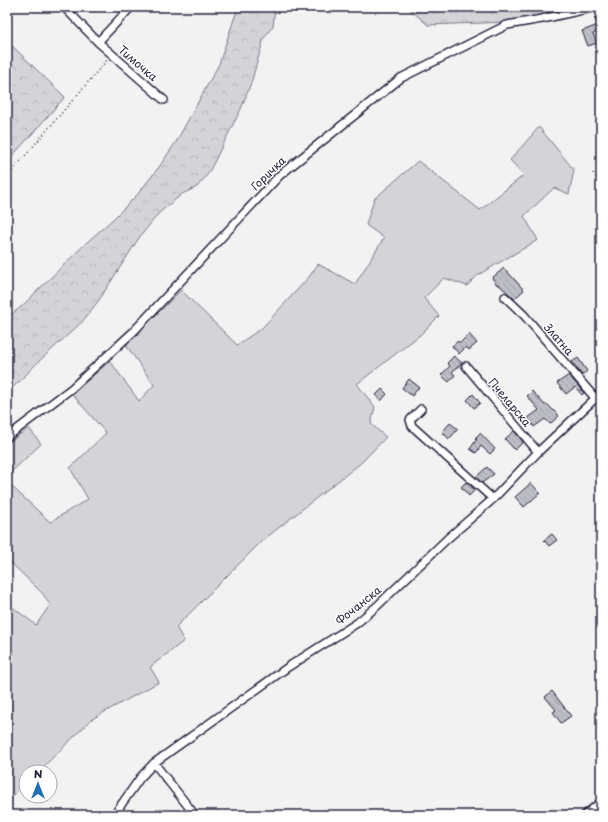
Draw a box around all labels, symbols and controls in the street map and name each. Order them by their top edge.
street label: Тимочка [115,41,161,85]
street label: Горичка [247,152,289,194]
street label: Златна [539,318,578,359]
street label: Пчеларска [485,374,535,430]
street label: Фочанска [332,581,385,629]
north arrow [18,764,58,804]
text: N [34,765,43,782]

